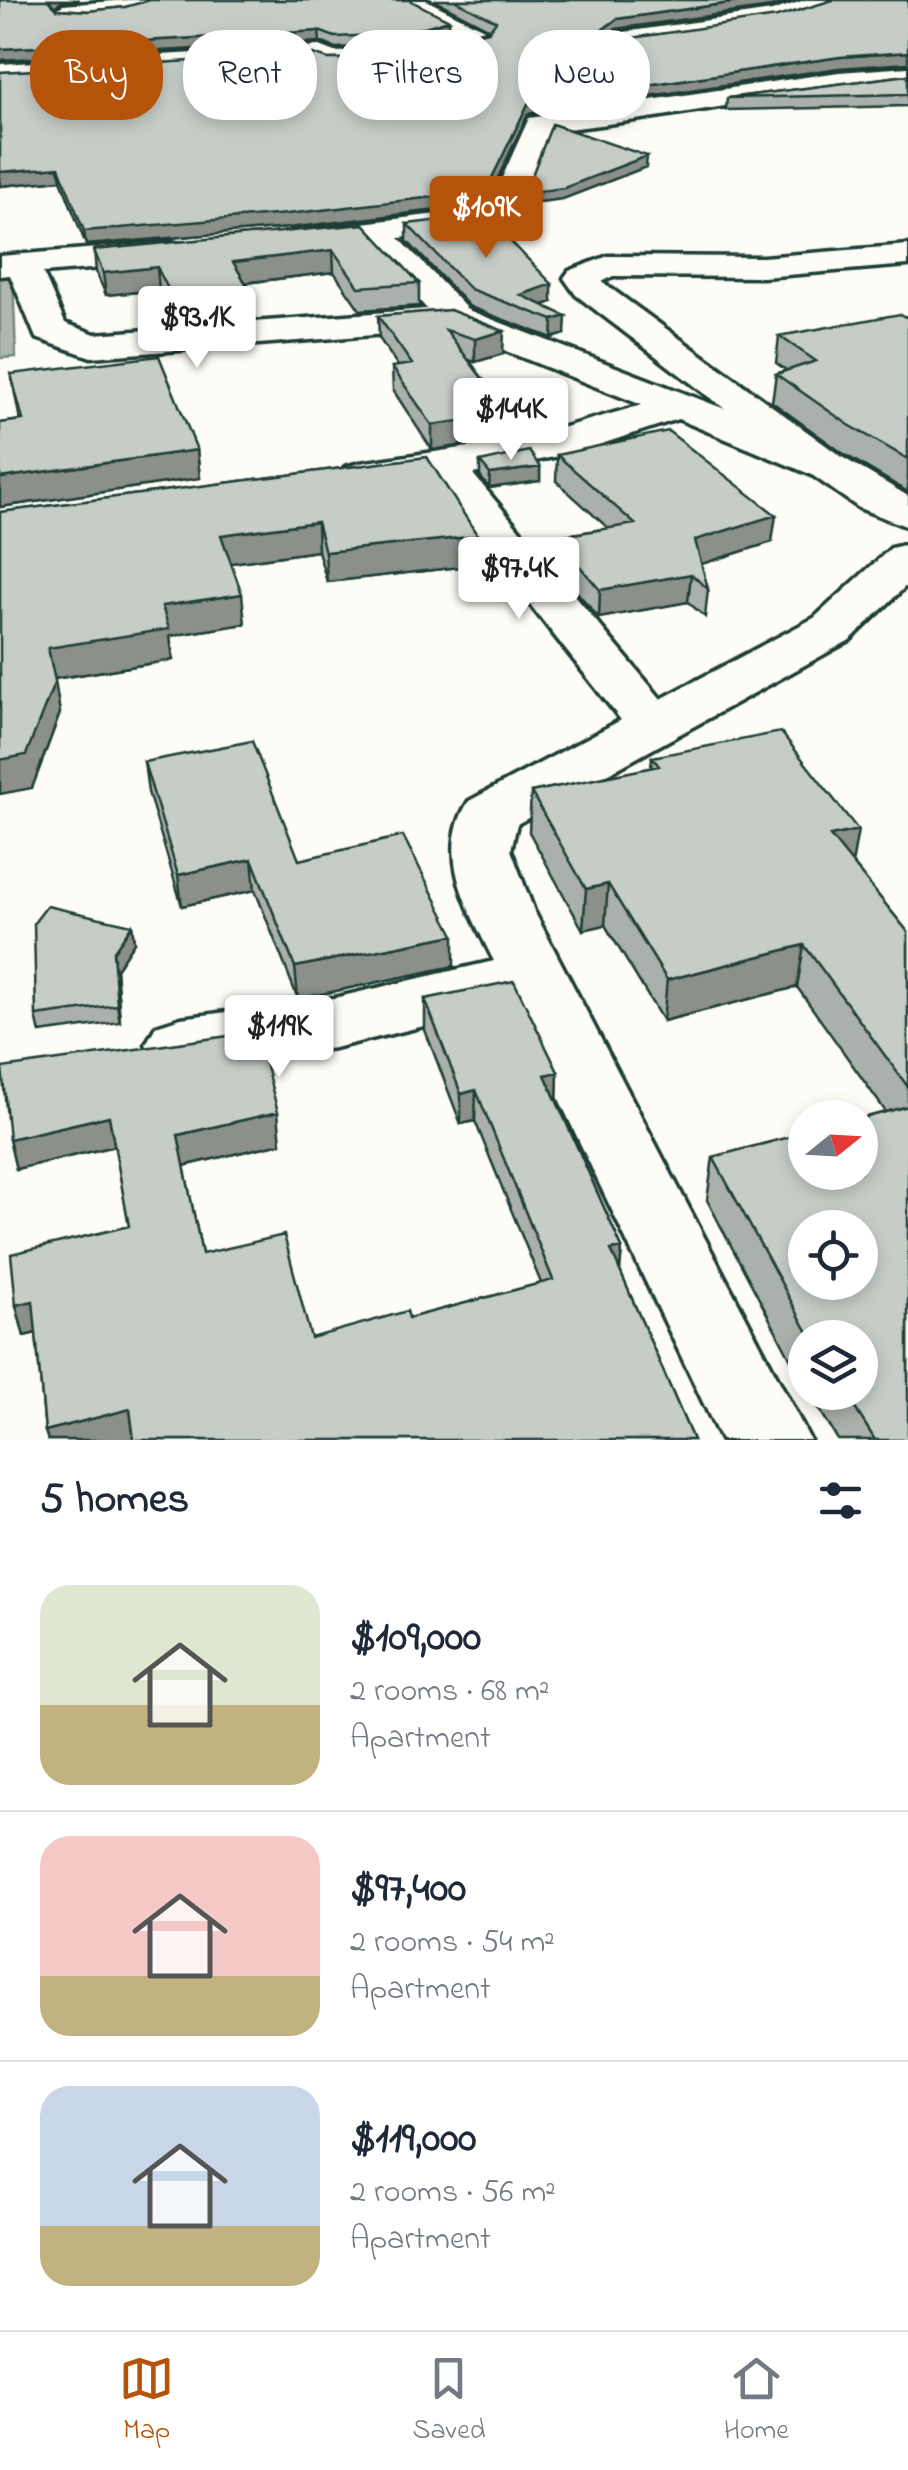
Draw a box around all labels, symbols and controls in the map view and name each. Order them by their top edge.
chip: Buy [30,30,163,120]
chip: Rent [183,30,317,120]
chip: Filters [337,30,498,120]
chip: New [518,30,650,120]
pin: $109K [416,176,556,261]
text: $109K [452,185,520,232]
pin: $93.1K [116,286,278,371]
text: $93.1K [160,295,234,342]
pin: $144K [441,378,581,463]
text: $144K [475,387,547,434]
pin: $97.4K [438,537,600,622]
text: $97.4K [480,546,558,593]
pin: $119K [209,995,349,1080]
text: $119K [247,1004,311,1051]
north arrow [788,1100,878,1190]
map controls [788,1100,878,1410]
button: locate [788,1210,878,1300]
button: layers [788,1320,878,1410]
text: 5 homes [40,1470,189,1531]
icon: filters [813,1473,868,1528]
text: $109,000 [350,1608,481,1669]
icon: home [120,1625,240,1745]
text: 2 rooms · 68 m² [350,1669,549,1716]
text: Apartment [350,1716,491,1763]
text: $97,400 [350,1859,466,1920]
icon: home [120,1876,240,1996]
text: 2 rooms · 54 m² [350,1920,555,1967]
text: Apartment [350,1967,491,2014]
text: $119,000 [350,2109,476,2170]
icon: home [120,2126,240,2246]
text: 2 rooms · 56 m² [350,2170,556,2217]
text: Apartment [350,2217,491,2264]
tab: Map [119,2351,174,2452]
tab: Saved [412,2351,485,2452]
tab: Home [724,2351,789,2452]

